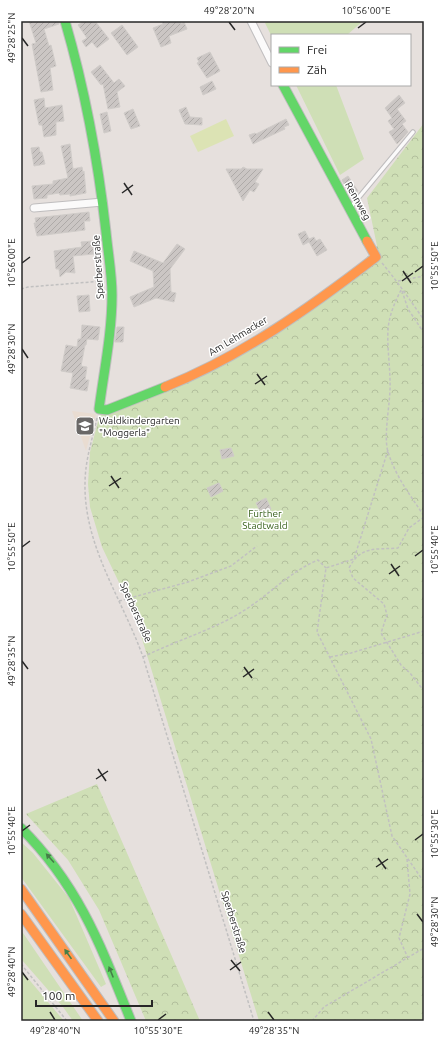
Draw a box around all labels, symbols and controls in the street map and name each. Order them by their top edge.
text: 49°28'20"N [204,5,254,16]
text: 10°56'00"E [341,5,391,16]
text: 49°28'25"N [6,13,17,63]
legend [271,34,411,86]
text: Frei [307,43,327,56]
text: Zäh [307,63,327,76]
street label: Rennweg [343,180,373,222]
street label: Sperberstraße [90,235,106,299]
text: 10°56'00"E [6,238,17,288]
text: 10°55'50"E [429,241,440,291]
street label: Am Lehmacker [207,314,269,358]
text: 49°28'30"N [6,324,17,374]
school or university icon: Waldkindergarten "Moggerla" [74,415,96,437]
place label: Waldkindergarten "Moggerla" [99,415,180,438]
park label: Fürther Stadtwald [242,508,288,531]
text: 10°55'50"E [6,522,17,572]
text: 10°55'40"E [429,525,440,575]
street label: Sperberstraße [118,580,154,644]
text: 49°28'35"N [6,636,17,686]
text: 10°55'40"E [6,806,17,856]
text: 10°55'30"E [429,809,440,859]
one-way arrow [45,853,54,864]
street label: Sperberstraße [219,890,249,954]
text: 49°28'30"N [429,897,440,947]
text: 49°28'40"N [6,947,17,997]
one-way arrow [64,949,72,960]
one-way arrow [108,965,114,977]
scale bar [36,982,152,1008]
text: 100 m [42,989,75,1002]
text: 49°28'40"N [30,1025,80,1036]
text: 10°55'30"E [133,1025,183,1036]
text: 49°28'35"N [249,1025,299,1036]

